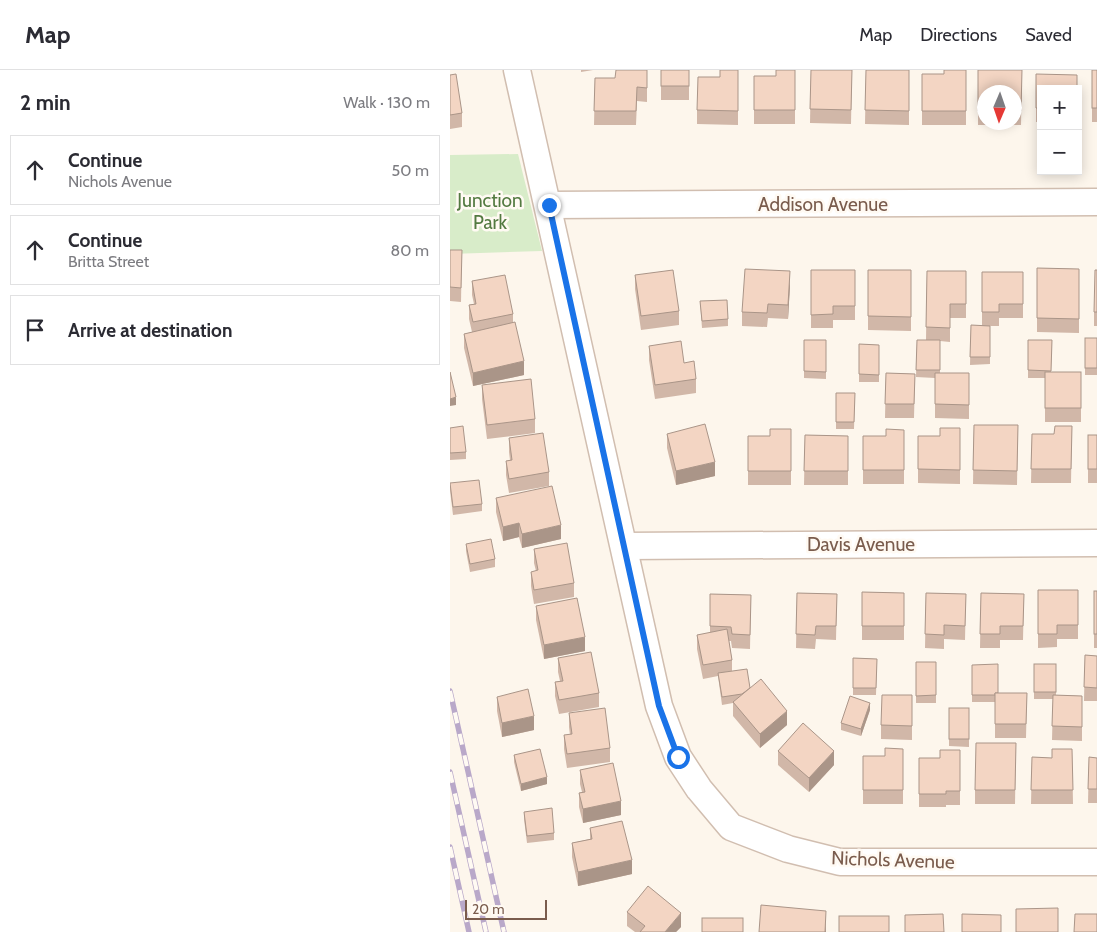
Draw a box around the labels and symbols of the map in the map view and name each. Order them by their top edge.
north arrow [977,85,1022,130]
park label: Junction Park [456,189,523,234]
street label: Addison Avenue [758,193,888,216]
route end [538,194,561,217]
street label: Davis Avenue [807,533,915,556]
route start [667,746,690,769]
street label: Nichols Avenue [831,846,955,874]
scale bar [465,897,548,920]

